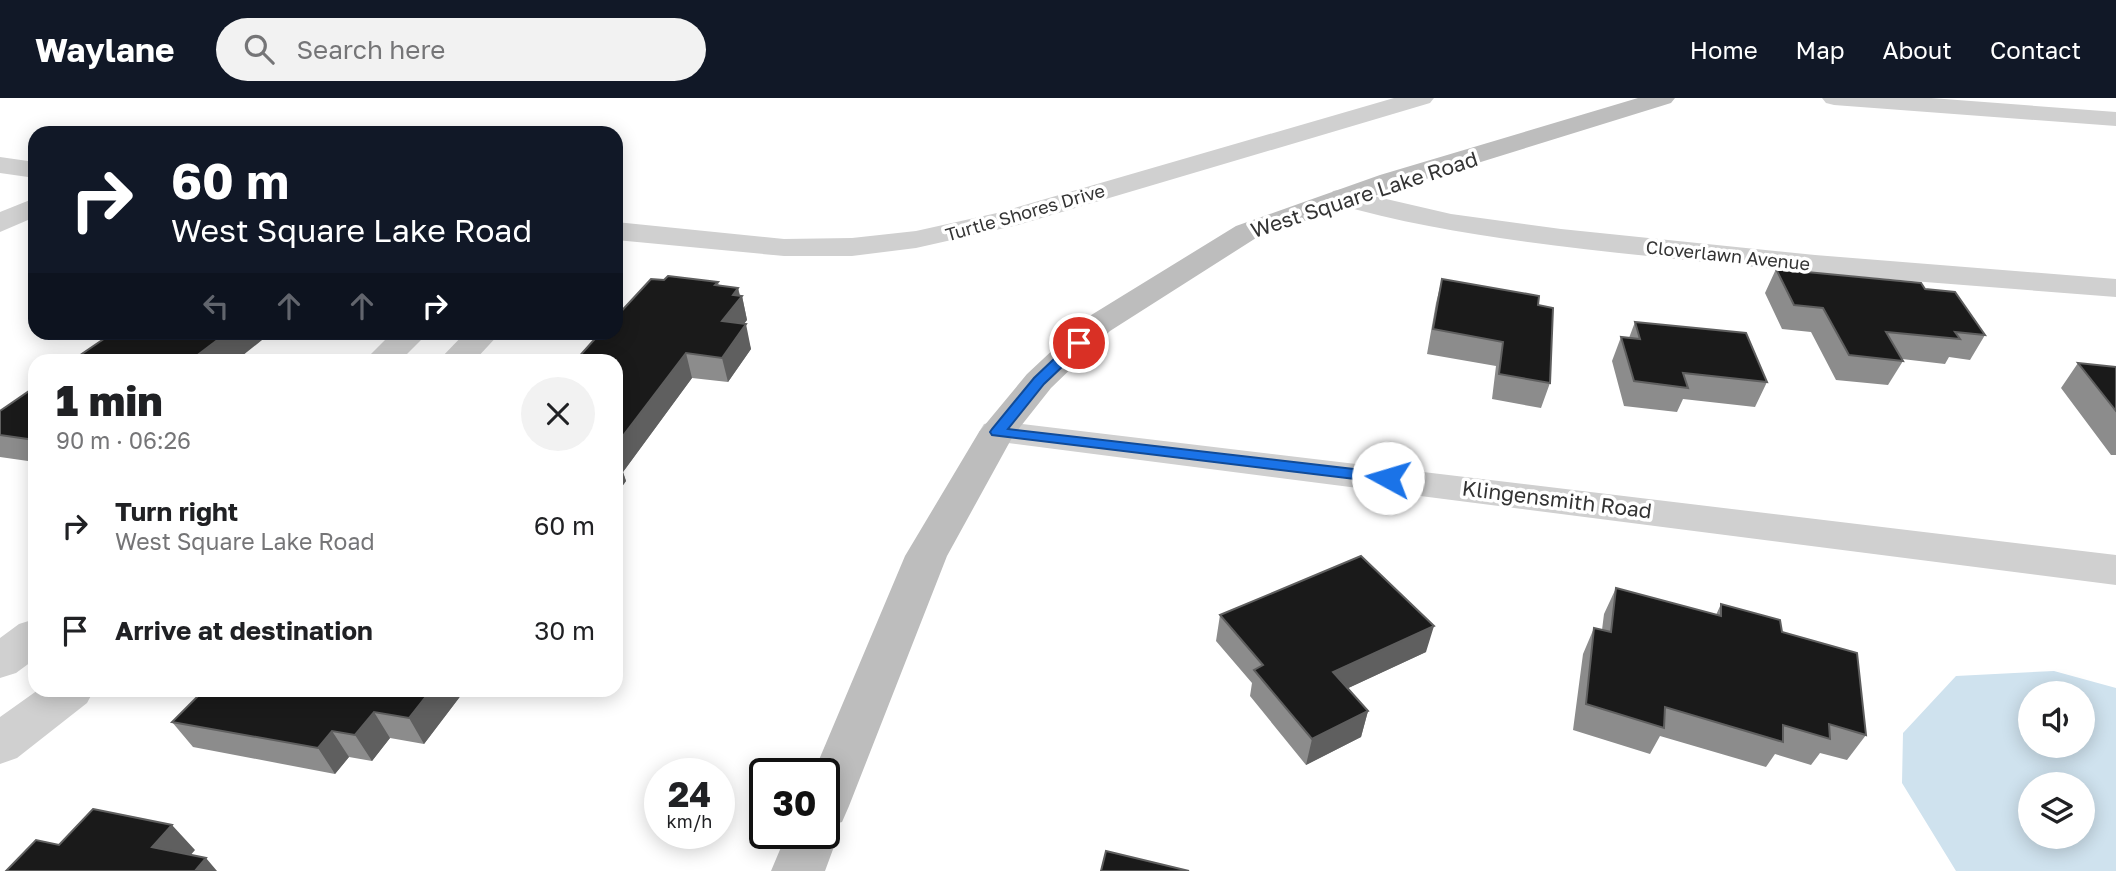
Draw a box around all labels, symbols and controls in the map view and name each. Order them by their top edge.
search box [216,18,706,81]
text: Waylane [35,30,174,69]
icon: search [240,30,278,68]
text: Search here [296,34,445,65]
text: Home [1690,35,1758,64]
text: Map [1796,35,1845,64]
text: About [1883,35,1952,64]
text: Contact [1990,35,2081,64]
street label: West Square Lake Road [1247,145,1481,243]
text: 60 m [171,151,289,210]
icon: right [56,154,147,245]
street label: Turtle Shores Drive [943,179,1107,245]
text: West Square Lake Road [171,211,532,249]
street label: Cloverlawn Avenue [1645,235,1811,275]
icon: left [197,287,235,325]
icon: ahead [270,287,308,325]
icon: ahead [343,287,381,325]
icon: right [416,287,454,325]
pin [1049,313,1109,373]
icon: arrive [1060,324,1098,362]
text: 1 min [56,375,163,425]
button: close [521,377,595,451]
text: 90 m · 06:26 [56,426,191,454]
position arrow [1351,441,1425,515]
street label: Klingensmith Road [1461,474,1653,524]
text: Turn right [115,496,238,527]
icon: right [56,507,94,545]
text: 60 m [534,510,595,541]
text: West Square Lake Road [115,527,375,555]
icon: arrive [56,612,94,650]
text: Arrive at destination [115,615,373,646]
text: 30 m [534,615,595,646]
map controls [2018,681,2095,849]
button: sound [2018,681,2095,758]
speed limit sign: 30 [749,758,840,849]
button: layers [2018,772,2095,849]
text: 24 [668,773,711,815]
text: km/h [667,810,712,832]

